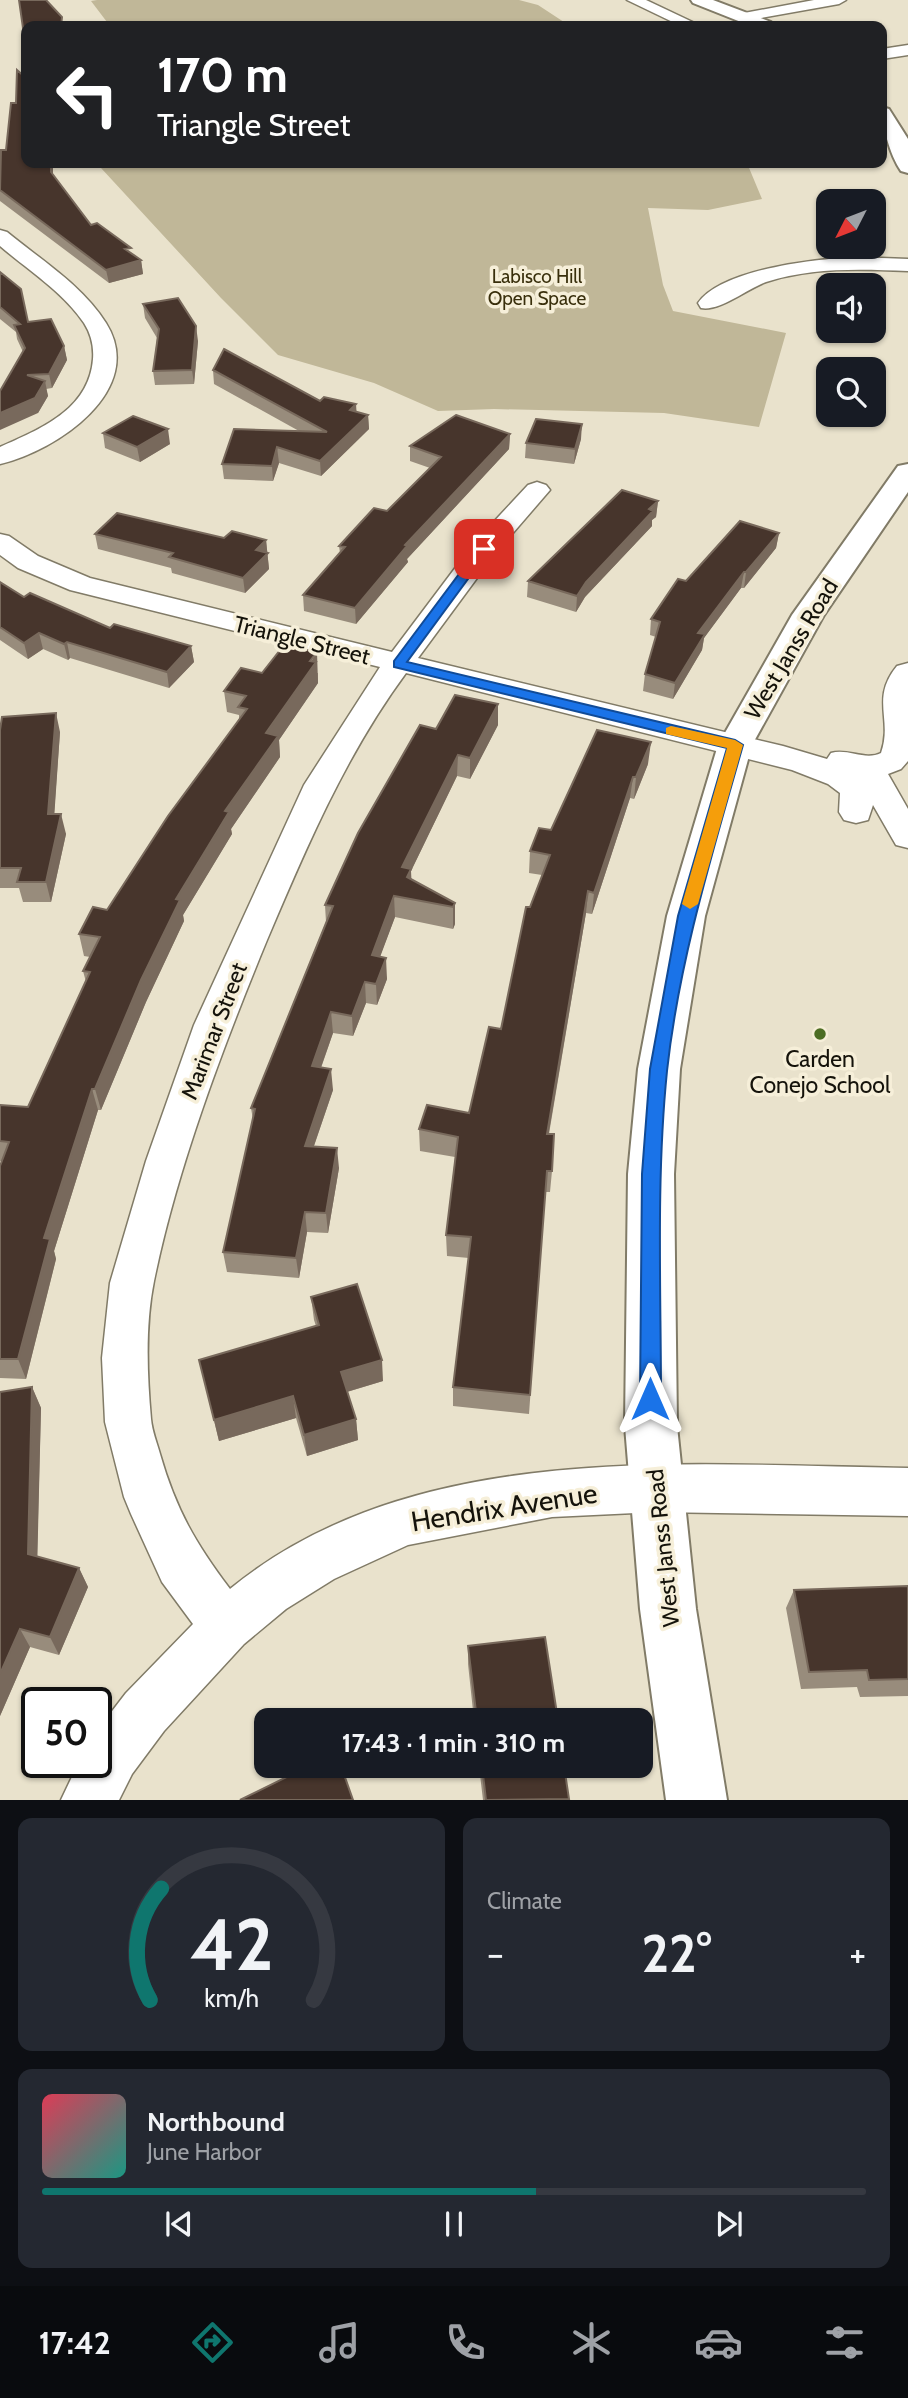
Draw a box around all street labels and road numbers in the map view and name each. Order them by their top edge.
street label: West Janss Road [738,574,844,724]
street label: Triangle Street [231,610,373,670]
street label: Marimar Street [175,958,253,1103]
street label: West Janss Road [641,1468,685,1628]
street label: Hendrix Avenue [408,1475,600,1539]

